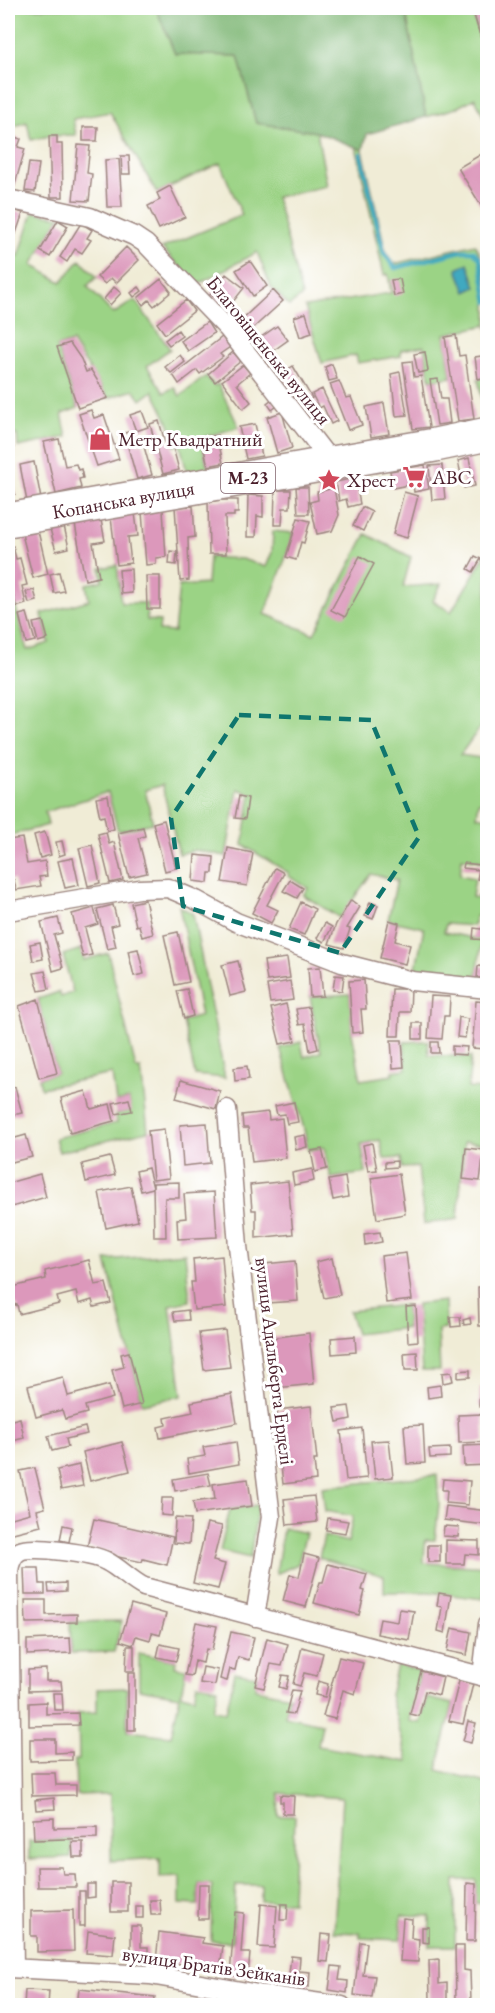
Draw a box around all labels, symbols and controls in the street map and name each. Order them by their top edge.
street label: Благовіщенська вулиця [201,270,337,430]
shop icon: Метр Квадратний [87,426,113,452]
place label: Метр Квадратний [118,426,263,452]
road number: М-23 [221,463,275,493]
supermarket icon: ABC [401,464,427,490]
place label: ABC [431,464,472,490]
place icon: Хрест [316,467,342,493]
place label: Хрест [346,467,395,493]
street label: Копанська вулиця [50,474,196,525]
street label: вулиця Адальберта Ерделі [249,1256,301,1466]
street label: вулиця Братів Зейканів [121,1940,307,1992]

